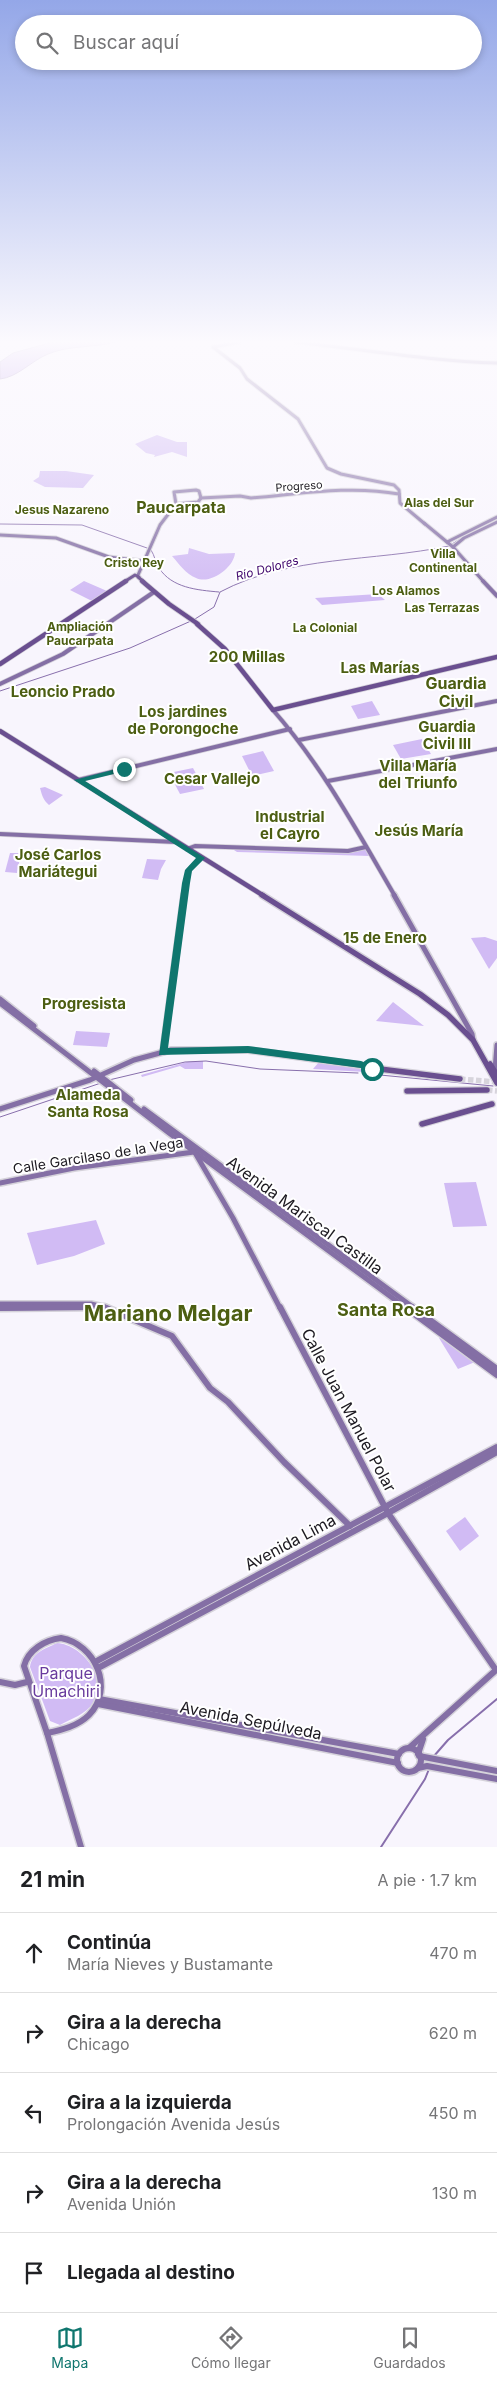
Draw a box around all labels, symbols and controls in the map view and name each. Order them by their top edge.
search box [15,15,482,70]
icon: search [33,29,61,57]
text: Buscar aquí [73,31,179,54]
street label: Progreso [275,477,323,495]
district label: Alas del Sur [404,495,474,510]
district label: Paucarpata [136,497,226,517]
district label: Jesus Nazareno [15,502,109,517]
district label: Villa Continental [409,546,477,575]
water label: Río Dolores [234,552,300,584]
district label: Cristo Rey [104,555,165,570]
district label: Los Alamos [372,583,440,598]
district label: Las Terrazas [405,600,480,615]
district label: Ampliación Paucarpata [46,619,114,648]
district label: La Colonial [293,620,357,635]
district label: 200 Millas [209,647,285,666]
district label: Las Marías [340,658,420,677]
district label: Guardia Civil [425,673,487,711]
district label: Leoncio Prado [11,682,115,701]
district label: Los jardines de Porongoche [128,702,238,738]
district label: Guardia Civil III [418,717,476,753]
district label: Villa María del Triunfo [379,756,457,792]
route end [113,758,136,781]
district label: Cesar Vallejo [164,769,260,788]
district label: Industrial el Cayro [255,807,325,843]
district label: Jesús María [374,821,464,840]
district label: José Carlos Mariátegui [15,845,101,881]
district label: 15 de Enero [343,928,427,947]
district label: Progresista [42,994,126,1013]
route start [361,1058,384,1081]
district label: Alameda Santa Rosa [47,1085,129,1121]
street label: Calle Garcilaso de la Vega [12,1133,184,1177]
street label: Avenida Mariscal Castilla [223,1152,387,1278]
district label: Santa Rosa [337,1299,435,1320]
district label: Mariano Melgar [84,1300,252,1326]
street label: Calle Juan Manuel Polar [297,1325,401,1495]
street label: Avenida Lima [241,1510,339,1574]
park label: Parque Umachiri [32,1663,100,1701]
street label: Avenida Sepúlveda [178,1696,324,1744]
text: 21 min [20,1867,85,1892]
text: A pie · 1.7 km [378,1870,477,1890]
text: Continúa [67,1931,151,1954]
icon: ahead [20,1939,48,1967]
text: 470 m [429,1943,477,1963]
text: María Nieves y Bustamante [67,1954,273,1974]
text: Gira a la derecha [67,2011,222,2034]
icon: right [20,2019,48,2047]
text: 620 m [429,2023,477,2043]
text: Chicago [67,2034,130,2054]
text: Gira a la izquierda [67,2091,232,2114]
icon: left [20,2099,48,2127]
text: 450 m [428,2103,477,2123]
text: Prolongación Avenida Jesús [67,2114,280,2134]
text: Gira a la derecha [67,2171,222,2194]
icon: right [20,2179,48,2207]
text: 130 m [432,2183,477,2203]
text: Avenida Unión [67,2194,176,2214]
icon: arrive [20,2259,48,2287]
text: Llegada al destino [67,2261,235,2284]
tab: Mapa [51,2324,88,2371]
tab: Cómo llegar [191,2324,271,2371]
tab: Guardados [373,2324,446,2371]

